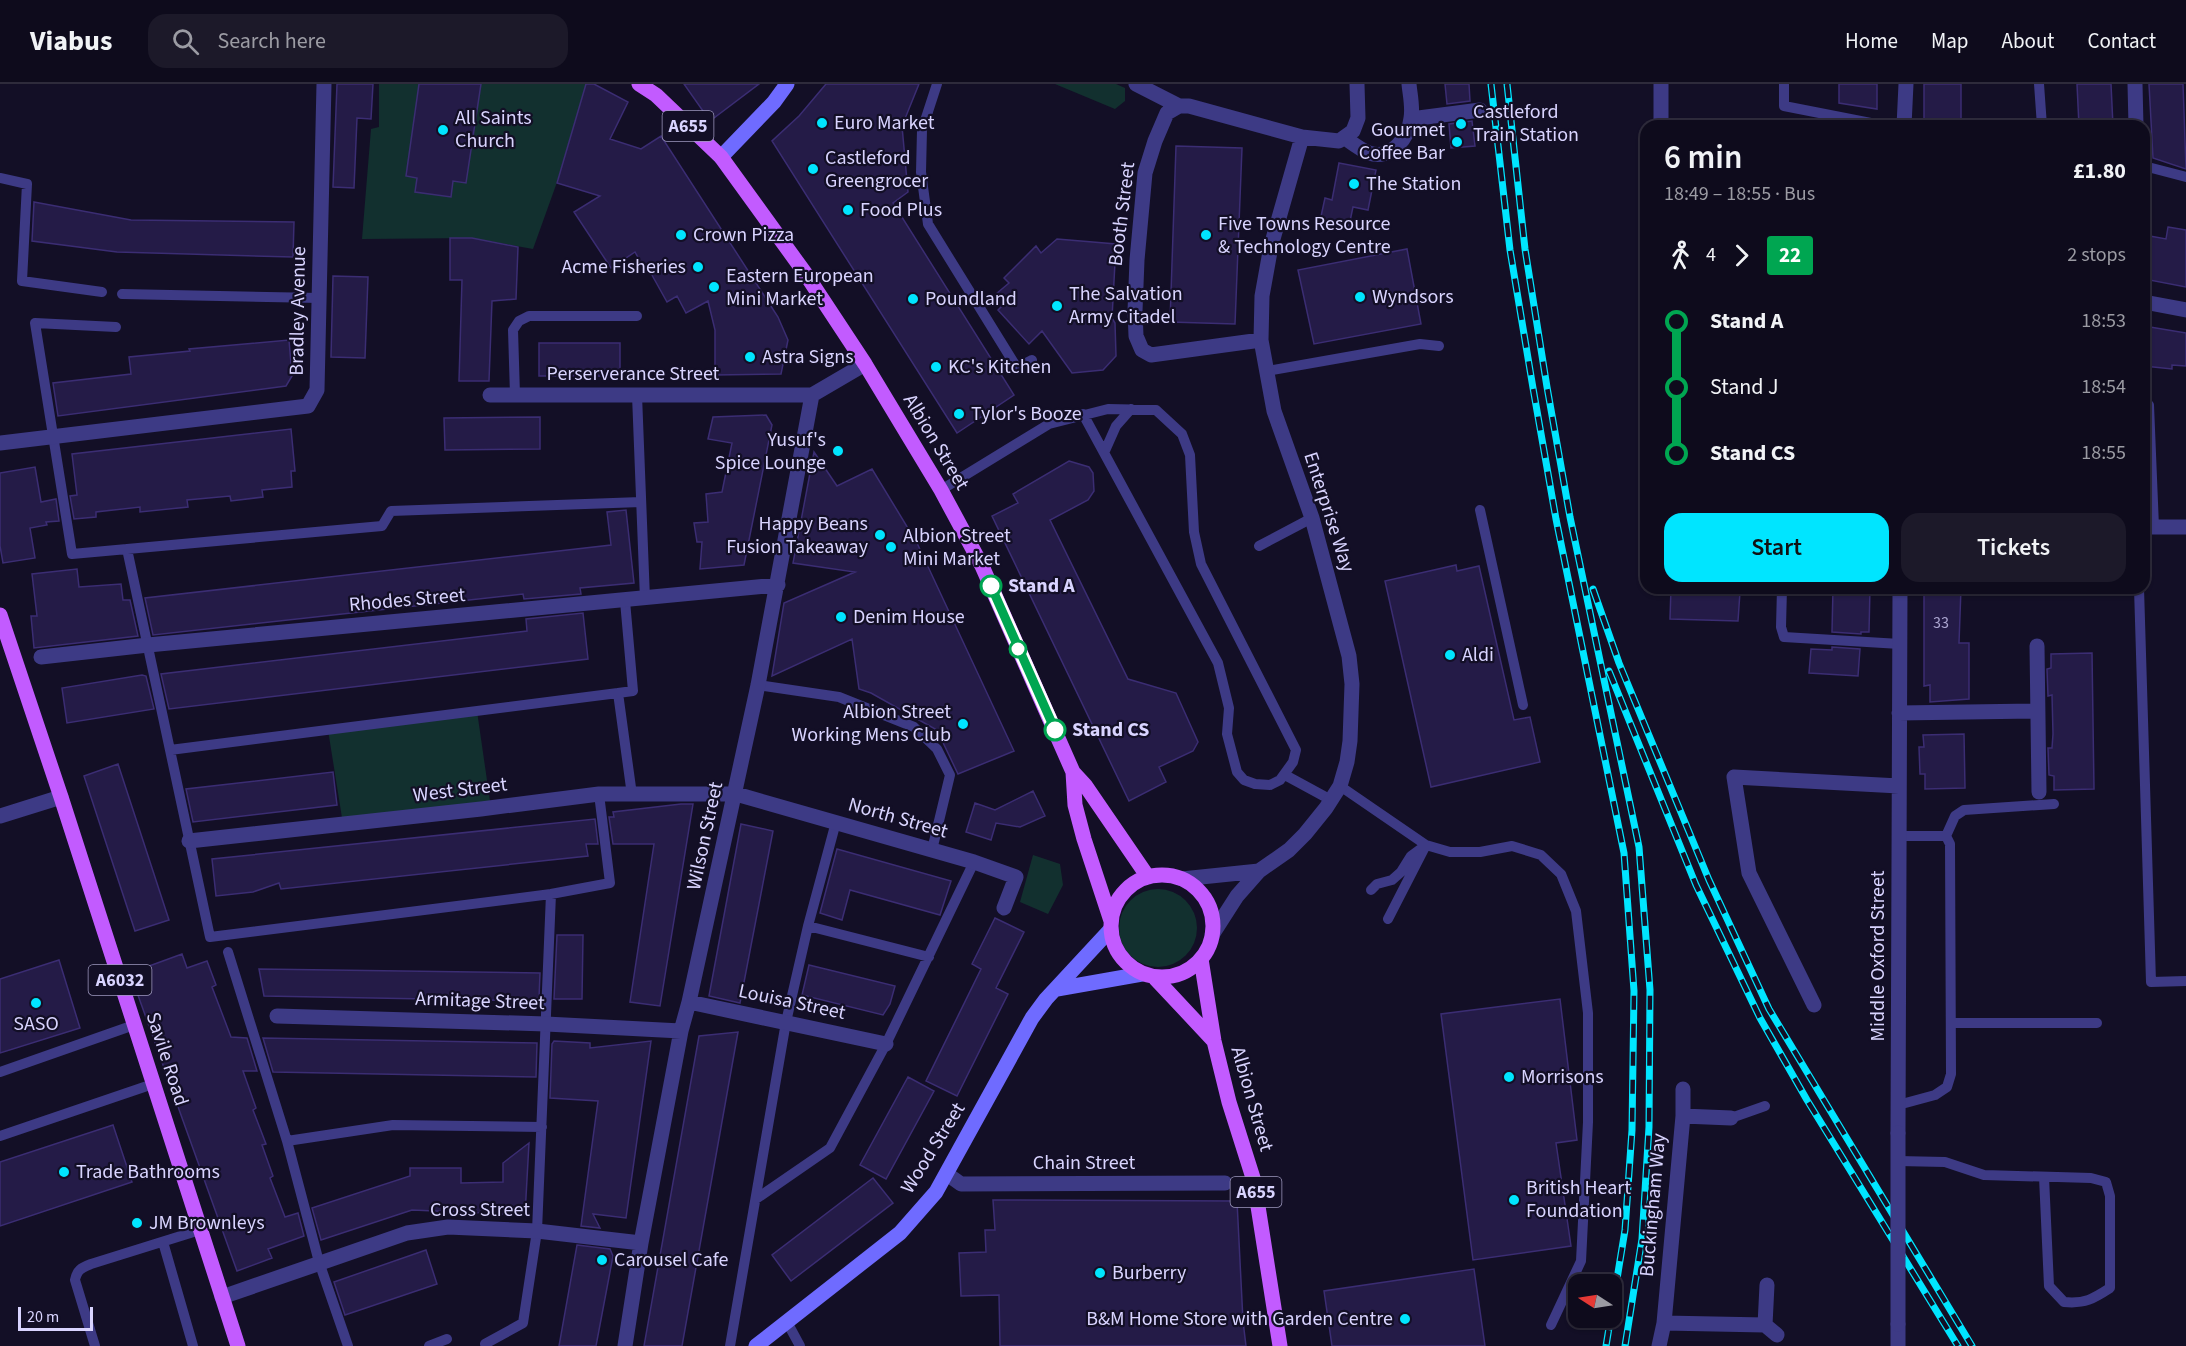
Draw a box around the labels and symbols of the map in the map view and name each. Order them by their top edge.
place label: Castleford Train Station [1473,98,1579,149]
place label: All Saints Church [455,104,532,155]
place label: Euro Market [834,109,935,137]
road number: A655 [662,111,714,141]
marker: Euro Market [815,116,829,130]
place label: Gourmet Coffee Bar [1359,116,1445,167]
marker: Castleford Train Station [1454,117,1468,131]
marker: All Saints Church [436,123,450,137]
marker: Gourmet Coffee Bar [1450,135,1464,149]
place label: Castleford Greengrocer [825,144,928,195]
street label: Booth Street [1102,160,1142,268]
marker: Castleford Greengrocer [806,162,820,176]
place label: The Station [1366,170,1461,198]
marker: The Station [1347,177,1361,191]
place label: Food Plus [860,196,942,224]
marker: Food Plus [841,203,855,217]
place label: Five Towns Resource & Technology Centre [1218,210,1391,261]
place label: Crown Pizza [693,221,794,249]
marker: Crown Pizza [674,228,688,242]
marker: Five Towns Resource & Technology Centre [1199,228,1213,242]
street label: Bradley Avenue [283,246,313,376]
place label: Acme Fisheries [561,253,686,281]
marker: Acme Fisheries [691,260,705,274]
place label: Eastern European Mini Market [726,262,874,313]
marker: Eastern European Mini Market [707,280,721,294]
place label: The Salvation Army Citadel [1069,280,1183,331]
place label: Wyndsors [1372,283,1454,311]
place label: Poundland [925,285,1017,313]
marker: Wyndsors [1353,290,1367,304]
marker: Poundland [906,292,920,306]
marker: The Salvation Army Citadel [1050,299,1064,313]
place label: Astra Signs [762,343,854,371]
marker: Astra Signs [743,350,757,364]
place label: KC's Kitchen [948,353,1051,381]
street label: Perserverance Street [547,360,720,388]
marker: KC's Kitchen [929,360,943,374]
street label: Albion Street [896,389,976,496]
place label: Tylor's Booze [971,400,1082,428]
marker: Tylor's Booze [952,407,966,421]
place label: Yusuf's Spice Lounge [715,426,826,477]
marker: Yusuf's Spice Lounge [831,444,845,458]
street label: Enterprise Way [1296,448,1362,576]
place label: Happy Beans Fusion Takeaway [726,510,869,561]
place label: Albion Street Mini Market [903,522,1011,573]
marker: Happy Beans Fusion Takeaway [873,528,887,542]
marker: Albion Street Mini Market [884,540,898,554]
place label: Stand A [1008,572,1075,600]
marker: Stand A [980,575,1002,597]
street label: Rhodes Street [348,581,467,619]
place label: Denim House [853,603,965,631]
marker: Denim House [834,610,848,624]
house number: 33 [1933,612,1949,634]
unlabelled marker [1009,640,1027,658]
place label: Aldi [1462,641,1494,669]
marker: Aldi [1443,648,1457,662]
place label: Albion Street Working Mens Club [791,698,951,749]
place label: Stand CS [1072,716,1149,744]
marker: Albion Street Working Mens Club [956,717,970,731]
marker: Stand CS [1044,719,1066,741]
street label: West Street [411,770,509,810]
street label: Wilson Street [680,779,730,893]
street label: North Street [845,790,951,846]
street label: Middle Oxford Street [1864,870,1892,1042]
road number: A6032 [88,965,152,995]
street label: Louisa Street [736,977,848,1027]
street label: Armitage Street [415,985,545,1017]
marker: SASO [29,996,43,1010]
street label: Savile Road [139,1009,195,1109]
place label: SASO [13,1010,59,1038]
street label: Albion Street [1224,1043,1280,1155]
place label: Morrisons [1521,1063,1604,1091]
marker: Morrisons [1502,1070,1516,1084]
street label: Wood Street [894,1097,972,1199]
street label: Buckingham Way [1633,1131,1673,1278]
street label: Chain Street [1033,1149,1135,1177]
place label: Trade Bathrooms [76,1158,220,1186]
marker: Trade Bathrooms [57,1165,71,1179]
place label: British Heart Foundation [1526,1174,1631,1225]
road number: A655 [1230,1177,1282,1207]
marker: British Heart Foundation [1507,1193,1521,1207]
street label: Cross Street [430,1196,530,1224]
place label: JM Brownleys [149,1209,265,1237]
marker: JM Brownleys [130,1216,144,1230]
place label: Carousel Cafe [614,1246,728,1274]
marker: Carousel Cafe [595,1253,609,1267]
place label: Burberry [1112,1259,1187,1287]
marker: Burberry [1093,1266,1107,1280]
north arrow [1568,1274,1622,1328]
scale bar [18,1304,93,1332]
place label: B&M Home Store with Garden Centre [1086,1305,1393,1333]
marker: B&M Home Store with Garden Centre [1398,1312,1412,1326]

